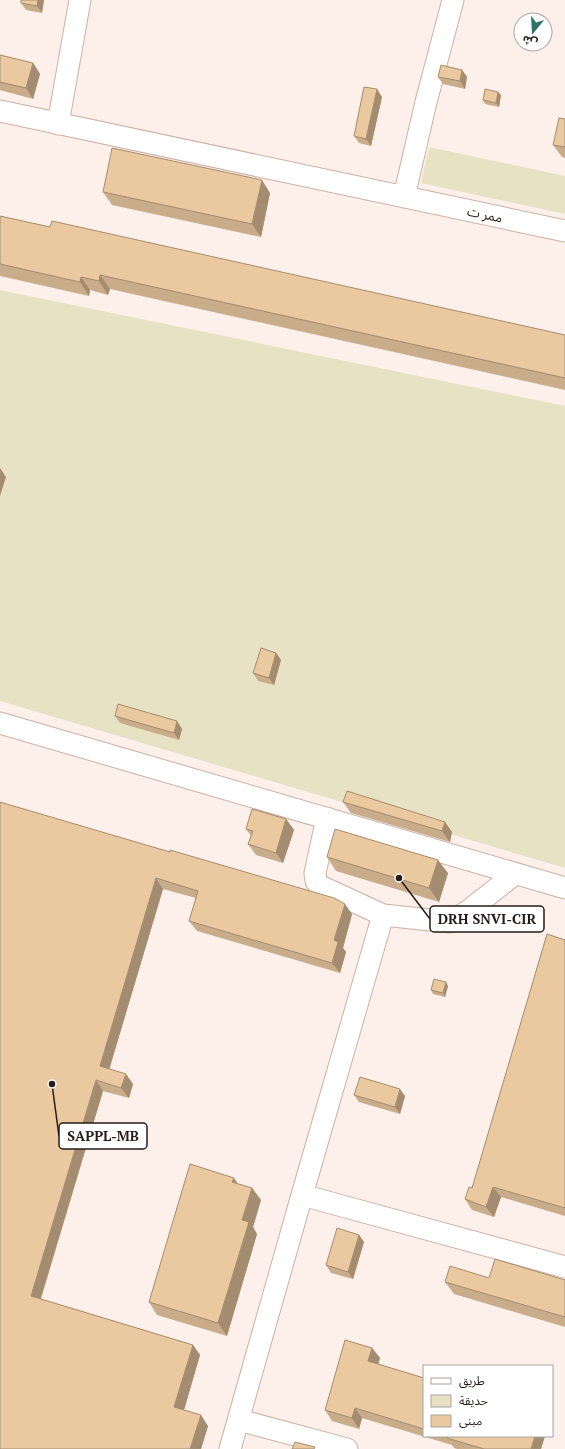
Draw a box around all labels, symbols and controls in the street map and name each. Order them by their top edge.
north arrow [513,12,553,52]
text: ش [521,33,539,50]
street label: ممر ت [466,201,504,227]
callout: DRH SNVI-CIR [430,906,544,932]
text: DRH SNVI-CIR [438,909,536,928]
callout: SAPPL-MB [59,1123,147,1149]
text: SAPPL-MB [67,1126,139,1145]
legend [423,1365,553,1437]
text: طريق [459,1373,485,1389]
text: حديقة [459,1393,488,1408]
text: مبنى [459,1413,482,1428]

